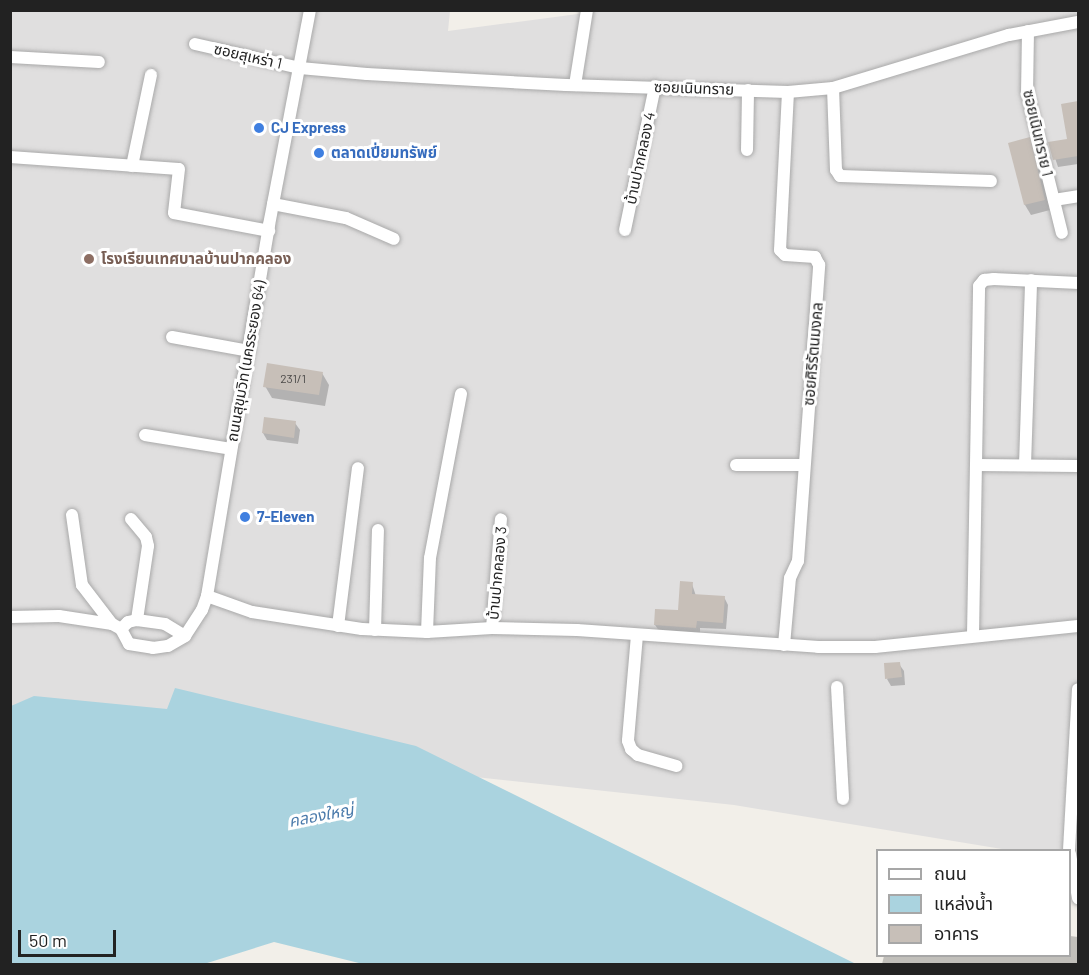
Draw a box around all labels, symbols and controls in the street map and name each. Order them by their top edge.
street label: ซอยสุเหร่า 1 [212,39,284,73]
street label: ซอยเนินทราย [654,78,734,98]
street label: ซอยเนินทราย 1 [1019,88,1057,178]
street label: บ้านปากคลอง 4 [621,110,659,206]
place label: CJ Express [271,119,346,137]
marker: CJ Express [252,121,266,135]
place label: ตลาดเปี่ยมทรัพย์ [331,144,437,162]
marker: ตลาดเปี่ยมทรัพย์ [312,146,326,160]
place label: โรงเรียนเทศบาลบ้านปากคลอง [101,250,291,268]
marker: โรงเรียนเทศบาลบ้านปากคลอง [82,252,96,266]
street label: ถนนสุขุมวิท (นครระยอง 64) [223,279,269,443]
street label: ซอยศิริรัตนมงคล [800,302,826,406]
house number: 231/1 [280,372,306,386]
place label: 7-Eleven [257,508,314,526]
marker: 7-Eleven [238,510,252,524]
street label: บ้านปากคลอง 3 [484,526,510,620]
water label: คลองใหญ่ [287,799,355,831]
legend [876,849,1071,957]
text: ถนน [934,862,967,884]
text: แหล่งน้ำ [934,892,993,914]
scale bar [21,918,118,956]
text: อาคาร [934,922,979,944]
text: 50 m [29,929,67,951]

